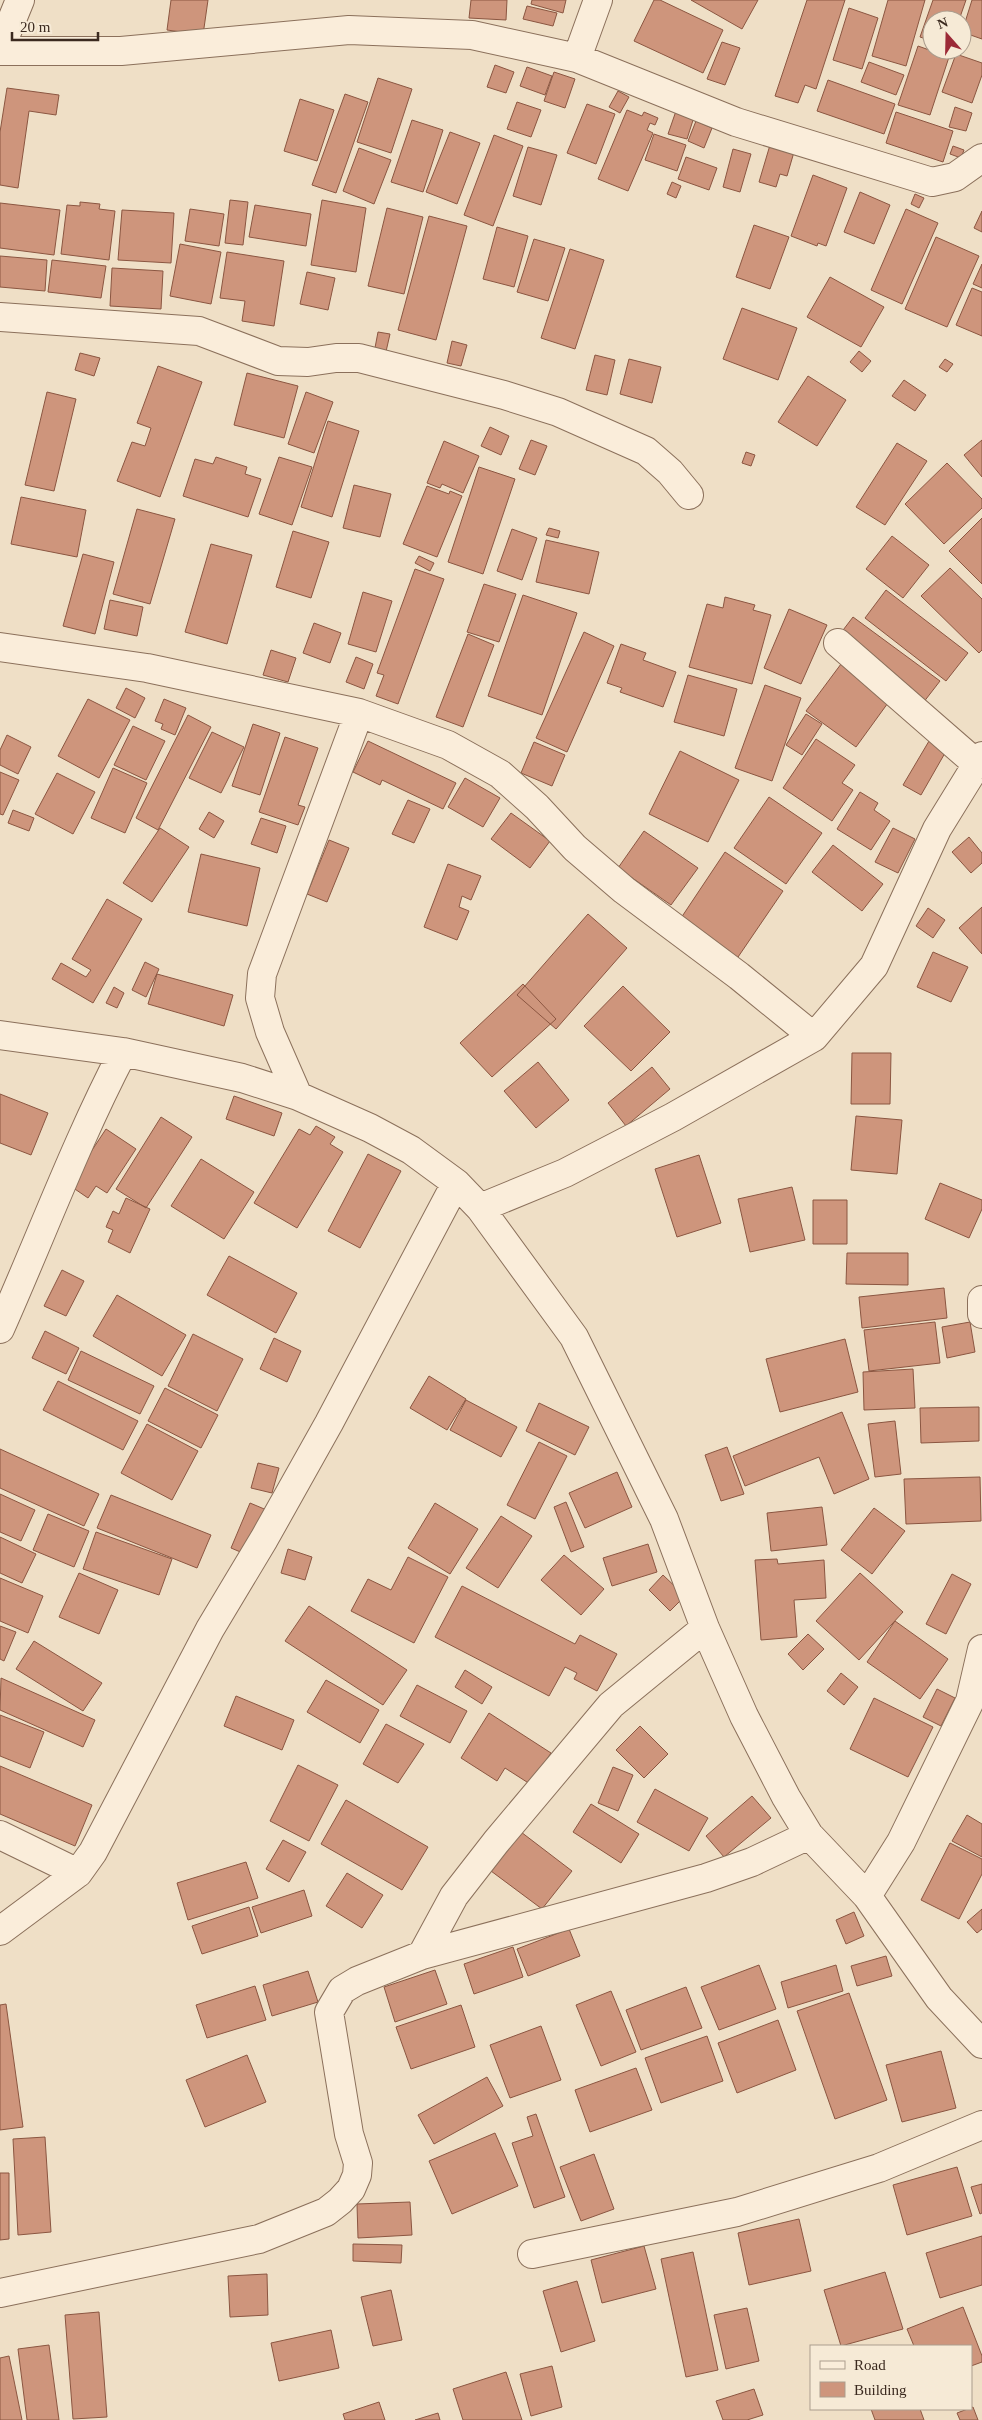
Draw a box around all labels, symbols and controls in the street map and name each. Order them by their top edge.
scale bar [12,10,99,42]
north arrow [922,10,972,60]
text: N [935,14,950,32]
text: 20 m [20,19,51,35]
legend [810,2345,972,2410]
text: Road [854,2357,886,2373]
text: Building [854,2382,907,2398]

